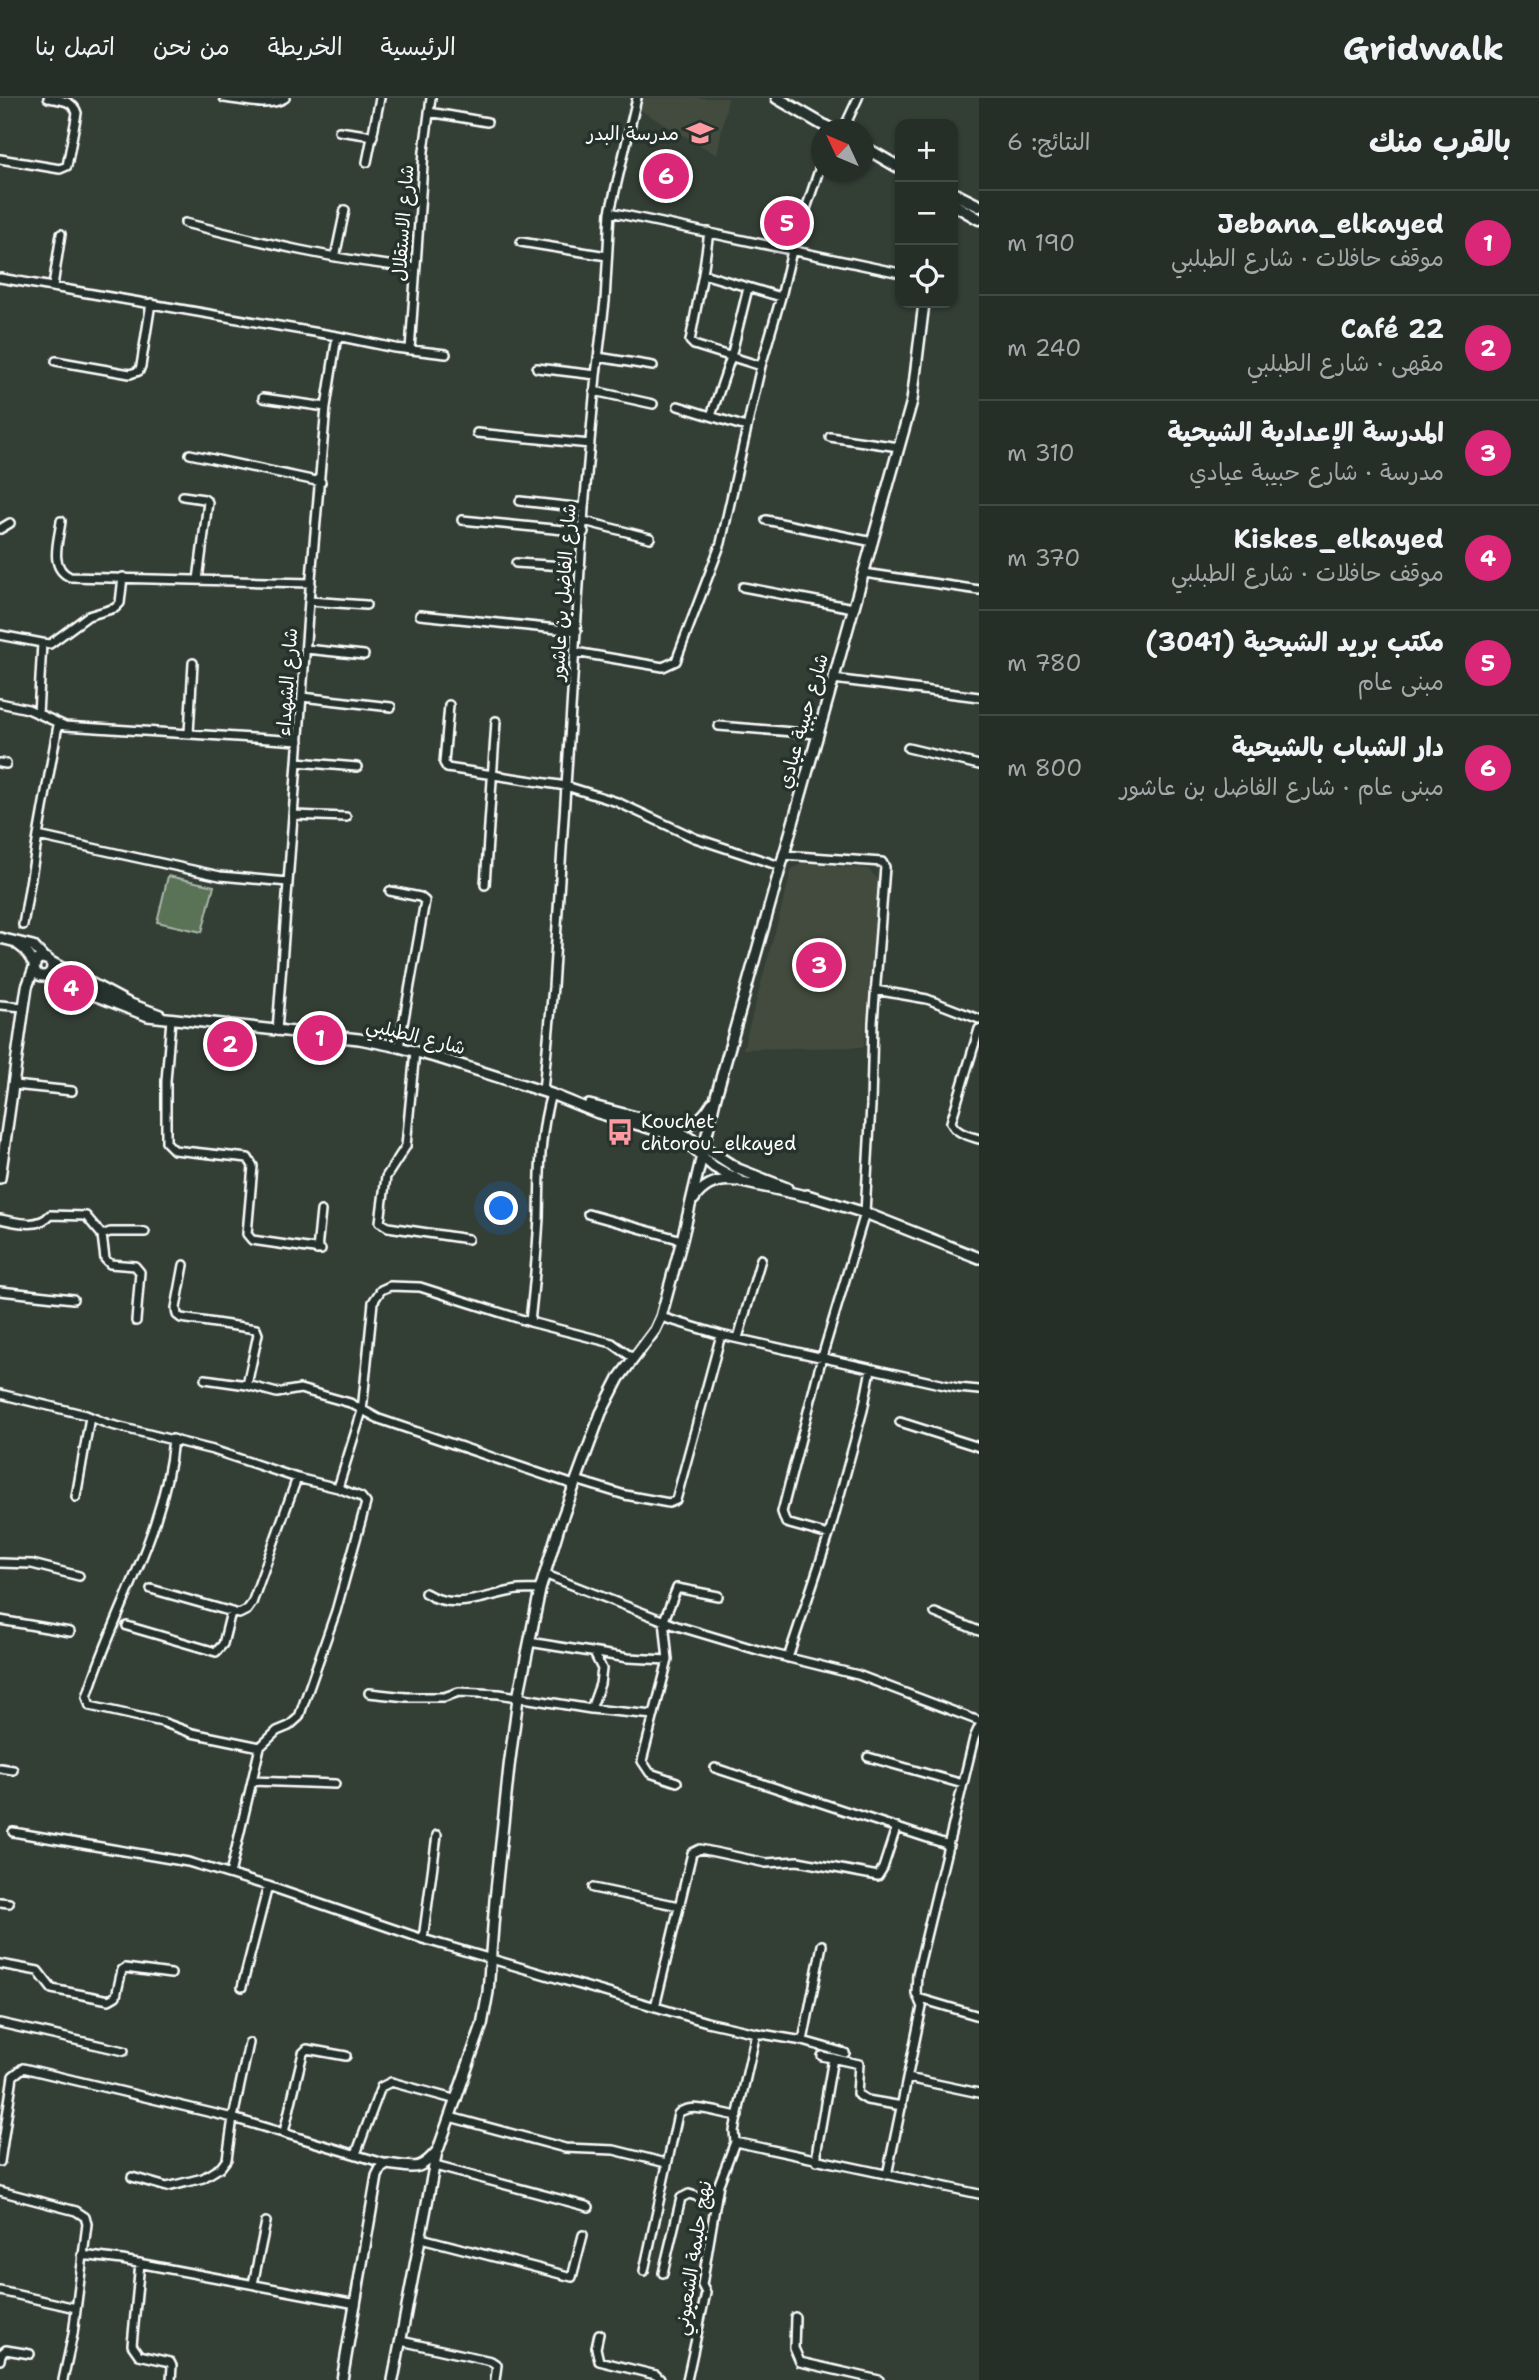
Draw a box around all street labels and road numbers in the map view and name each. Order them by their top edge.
street label: شارع الاستقلال [386,164,421,282]
street label: شارع الفاضل بن عاشور [544,502,583,684]
street label: شارع الشهداء [271,627,304,737]
street label: شارع حبيبة عيادي [772,651,836,792]
street label: شارع الطبلبي [363,1012,468,1064]
street label: نهج حليمة الشعبوني [668,2179,722,2338]

